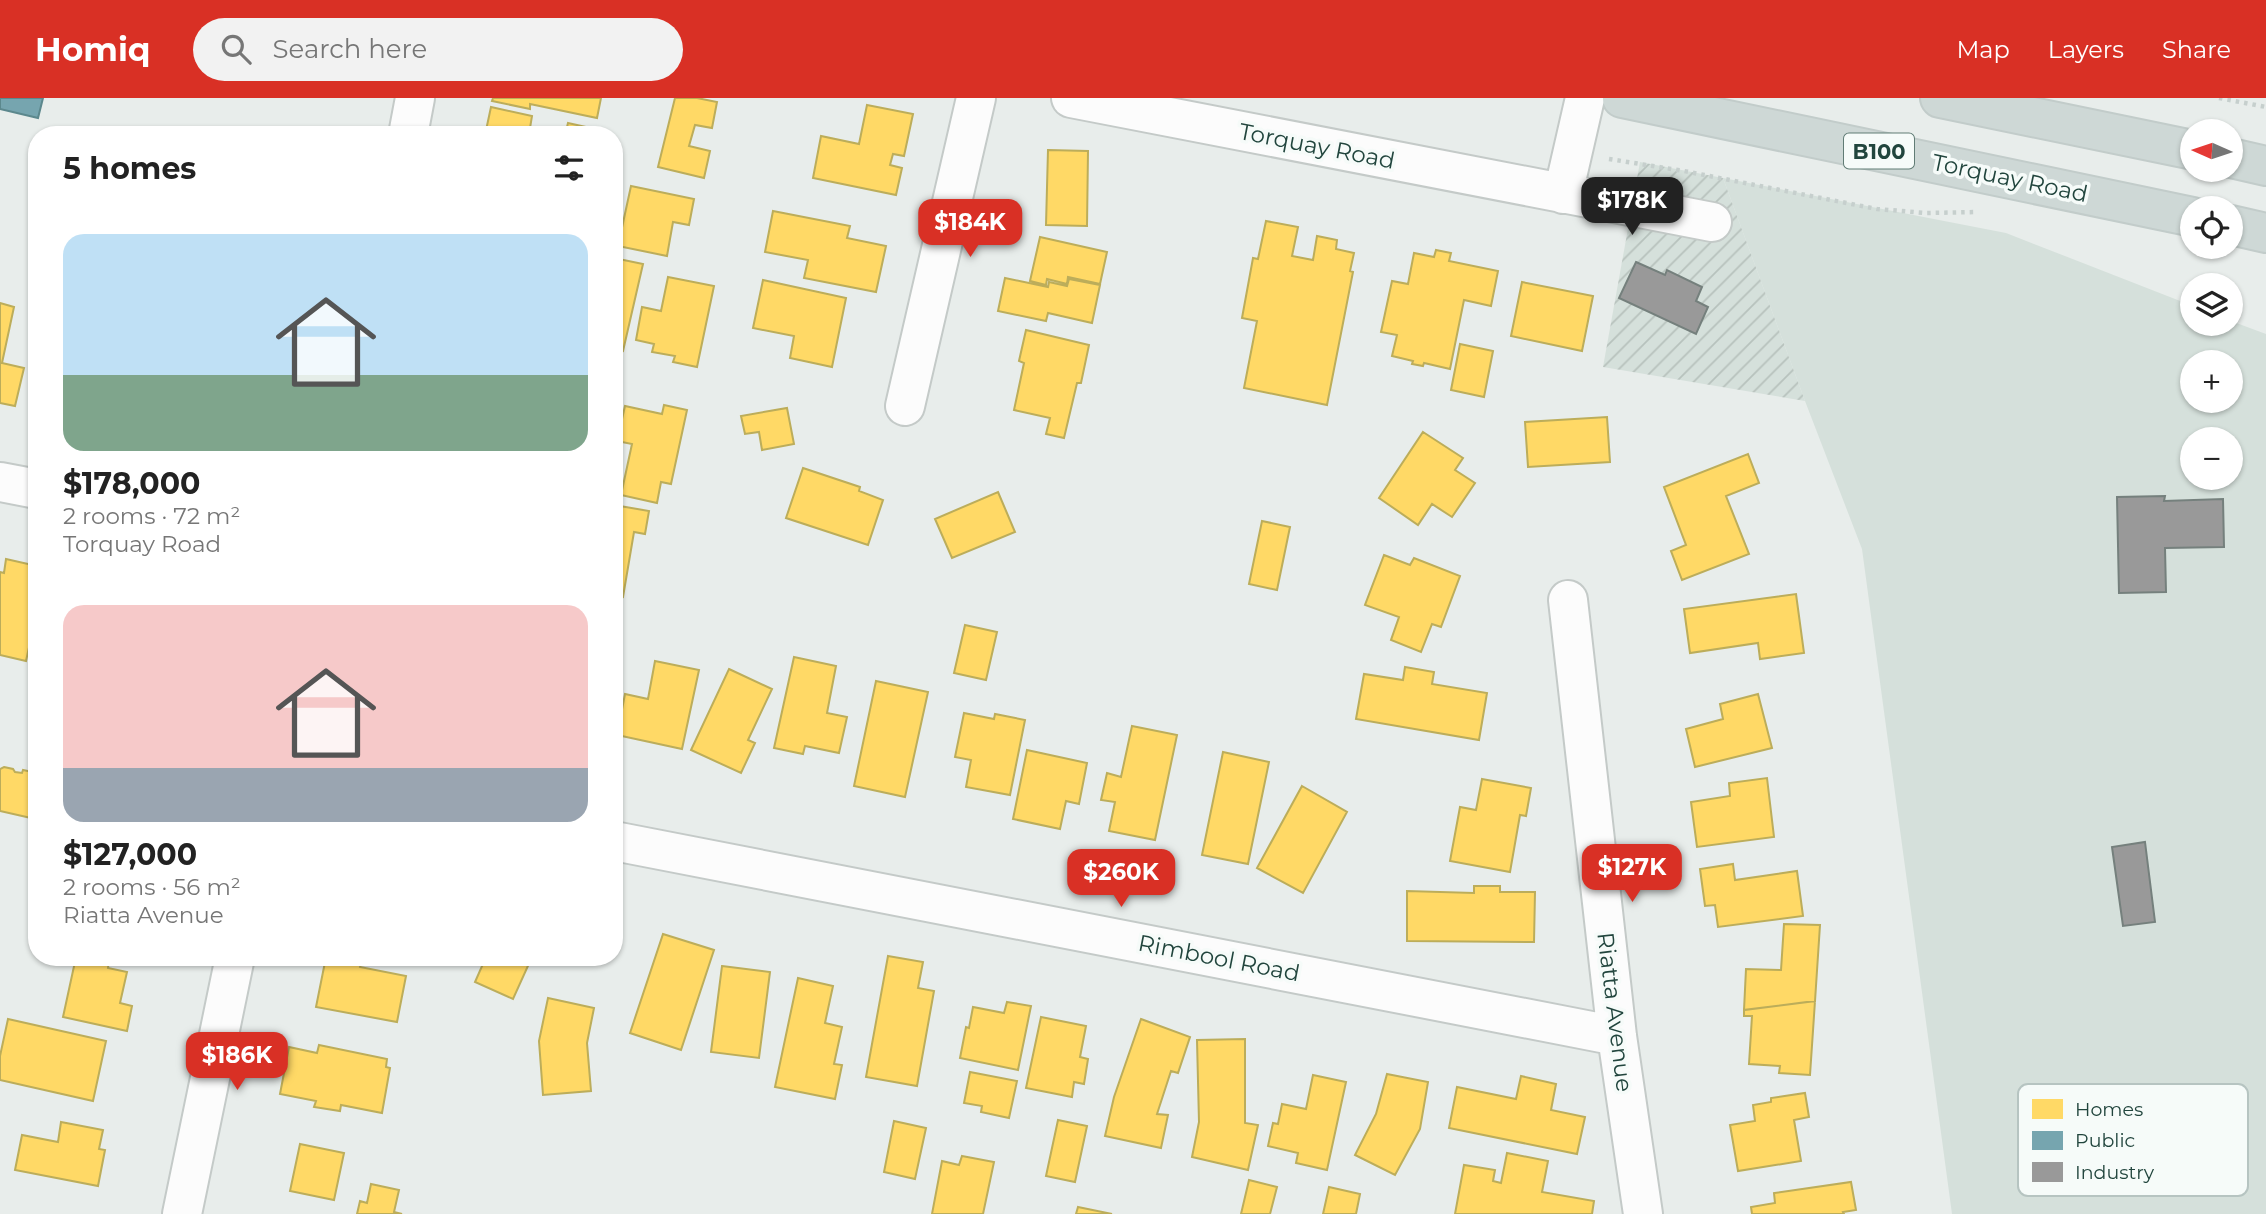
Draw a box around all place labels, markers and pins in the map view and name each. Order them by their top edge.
pin: $178K [1583,178,1681,237]
pin: $184K [921,200,1019,259]
pin: $127K [1583,844,1681,904]
pin: $260K [1072,850,1170,909]
pin: $186K [188,1032,286,1092]

